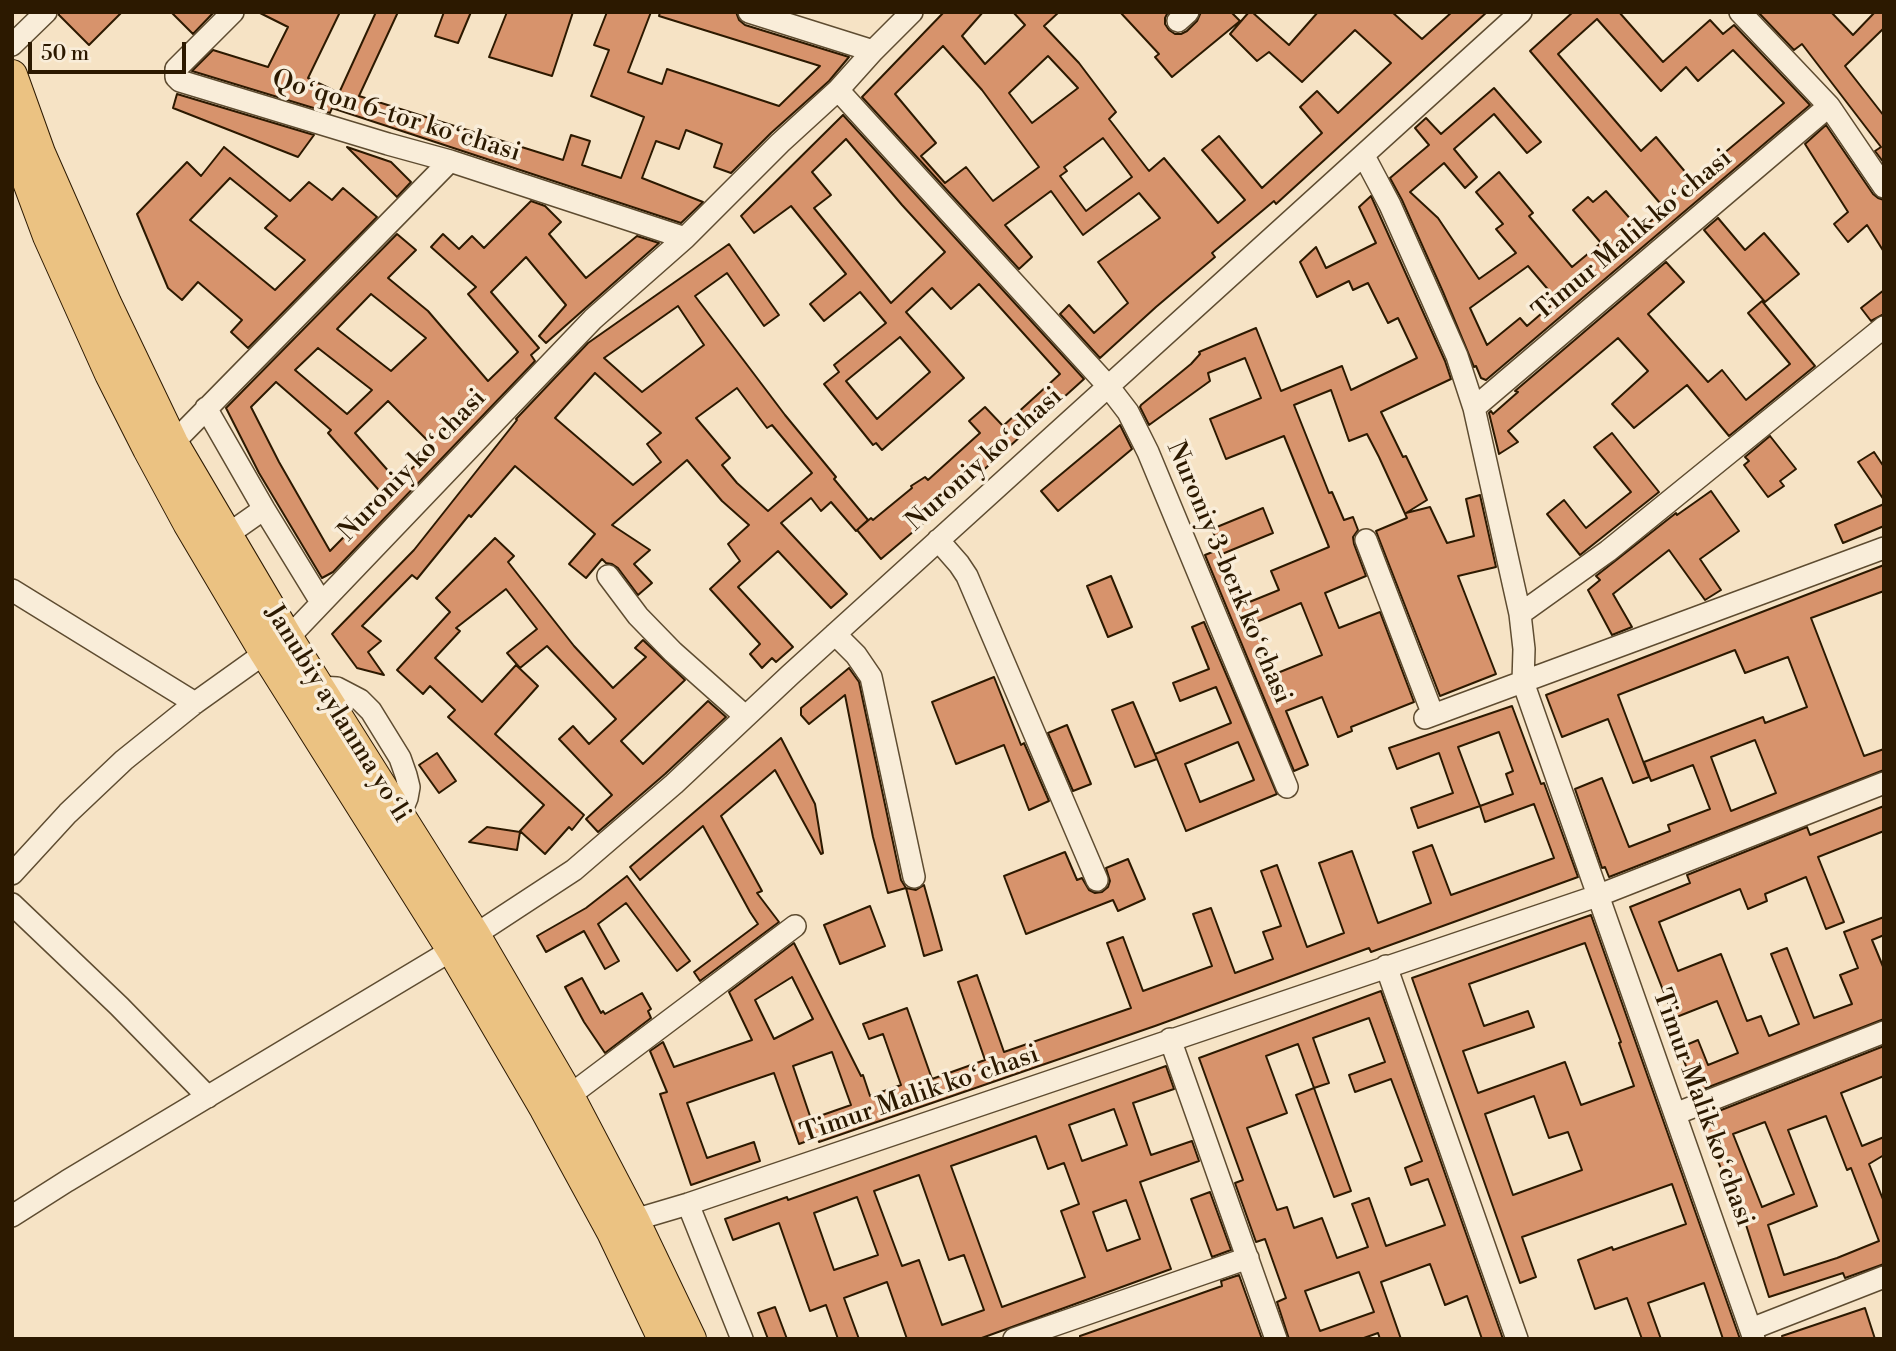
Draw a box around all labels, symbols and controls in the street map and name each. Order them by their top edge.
scale bar [32,28,189,72]
text: 50 m [41,41,89,67]
street label: Qoʻqon 6-tor koʻchasi [268,64,524,170]
street label: Timur Malik koʻchasi [1527,144,1739,328]
street label: Nuroniy koʻchasi [900,382,1070,538]
street label: Nuroniy koʻchasi [332,383,494,549]
street label: Nuroniy 3-berk koʻchasi [1159,437,1297,709]
street label: Janubiy aylanma yoʻli [257,599,417,829]
street label: Timur Malik koʻchasi [1645,985,1759,1231]
street label: Timur Malik koʻchasi [797,1040,1043,1150]

